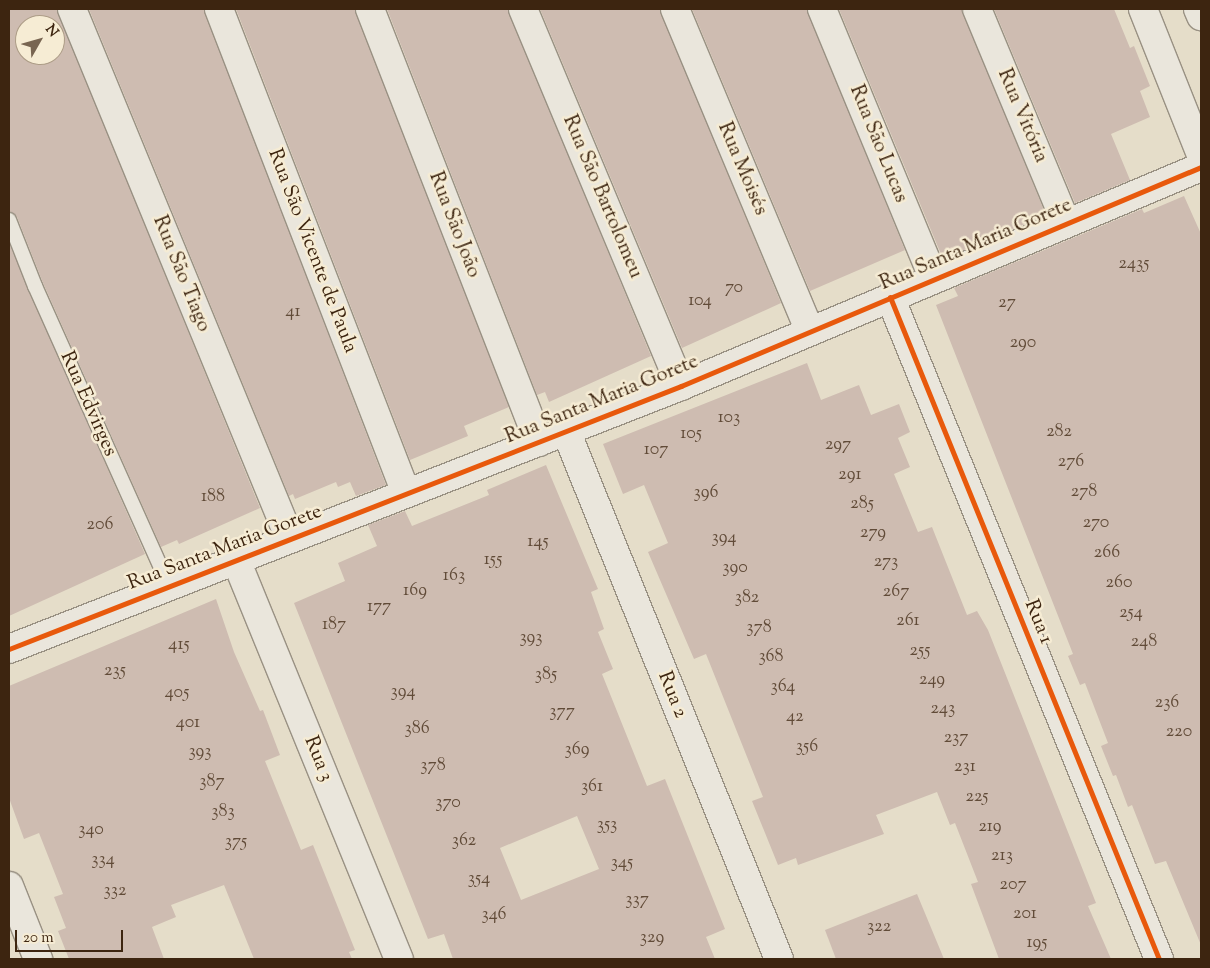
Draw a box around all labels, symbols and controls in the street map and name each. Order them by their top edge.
north arrow [15,15,65,65]
text: N [40,21,62,42]
street label: Rua Vitória [992,66,1052,166]
street label: Rua São Lucas [844,82,912,206]
street label: Rua São Bartolomeu [557,112,647,282]
street label: Rua Moisés [712,119,772,219]
street label: Rua São Vicente de Paula [262,146,362,356]
street label: Rua São João [423,169,485,281]
street label: Rua Santa Maria Gorete [876,194,1076,296]
street label: Rua São Tiago [147,212,215,336]
house number: 2435 [1119,253,1149,275]
house number: 70 [725,277,743,299]
house number: 104 [688,290,712,312]
house number: 27 [998,292,1016,314]
house number: 41 [285,301,301,323]
house number: 290 [1010,332,1036,354]
street label: Rua Edvirges [54,348,122,460]
street label: Rua Santa Maria Gorete [502,350,702,450]
house number: 103 [718,407,740,429]
house number: 282 [1046,421,1072,443]
house number: 105 [680,423,702,445]
house number: 297 [825,434,851,456]
house number: 107 [644,439,668,461]
house number: 276 [1058,451,1084,473]
house number: 291 [838,464,862,486]
house number: 278 [1071,481,1097,503]
house number: 396 [694,482,718,504]
house number: 188 [201,486,225,508]
house number: 285 [850,493,874,515]
street label: Rua Santa Maria Gorete [125,500,325,596]
house number: 270 [1083,512,1109,534]
house number: 206 [87,514,113,536]
house number: 279 [860,522,886,544]
house number: 394 [712,527,736,549]
house number: 145 [527,531,549,553]
house number: 266 [1094,542,1120,564]
house number: 155 [484,549,502,571]
house number: 273 [874,551,898,573]
house number: 390 [722,557,748,579]
house number: 163 [443,565,465,587]
house number: 260 [1106,572,1132,594]
house number: 169 [403,580,427,602]
house number: 267 [883,581,909,603]
house number: 382 [735,587,759,609]
house number: 177 [367,596,391,618]
street label: Rua 1 [1018,596,1058,648]
house number: 254 [1119,602,1143,624]
house number: 261 [896,610,920,632]
house number: 187 [322,614,346,636]
house number: 378 [746,617,772,639]
house number: 393 [519,627,543,649]
house number: 248 [1131,631,1157,653]
house number: 415 [168,634,190,656]
house number: 255 [910,640,930,662]
house number: 368 [758,646,784,668]
house number: 235 [104,660,126,682]
house number: 385 [535,664,557,686]
street label: Rua 2 [652,668,692,722]
house number: 249 [919,669,945,691]
house number: 364 [771,676,795,698]
house number: 394 [391,681,415,703]
house number: 405 [165,682,189,704]
house number: 236 [1155,692,1179,714]
house number: 243 [931,698,955,720]
house number: 377 [549,701,575,723]
house number: 42 [786,706,804,728]
house number: 401 [176,712,200,734]
house number: 386 [404,718,430,740]
house number: 220 [1166,721,1192,743]
house number: 237 [944,727,968,749]
street label: Rua 3 [298,733,338,785]
house number: 356 [796,736,818,758]
house number: 369 [565,739,589,761]
house number: 393 [188,741,212,763]
house number: 378 [420,755,446,777]
house number: 231 [954,756,976,778]
house number: 387 [199,771,225,793]
house number: 361 [581,776,603,798]
house number: 225 [965,786,989,808]
house number: 370 [435,792,461,814]
house number: 383 [211,801,235,823]
house number: 353 [597,814,617,836]
house number: 219 [978,816,1002,838]
house number: 340 [78,819,104,841]
house number: 362 [452,830,476,852]
house number: 375 [225,831,247,853]
house number: 213 [991,845,1013,867]
house number: 334 [91,849,115,871]
house number: 345 [611,852,633,874]
house number: 354 [468,868,490,890]
house number: 207 [1000,874,1026,896]
house number: 332 [104,880,126,902]
house number: 337 [625,889,649,911]
house number: 201 [1013,903,1037,925]
house number: 346 [481,904,507,926]
house number: 322 [867,916,891,938]
scale bar [18,920,125,952]
house number: 329 [640,927,664,949]
text: 20 m [23,928,54,949]
house number: 195 [1026,932,1048,954]

